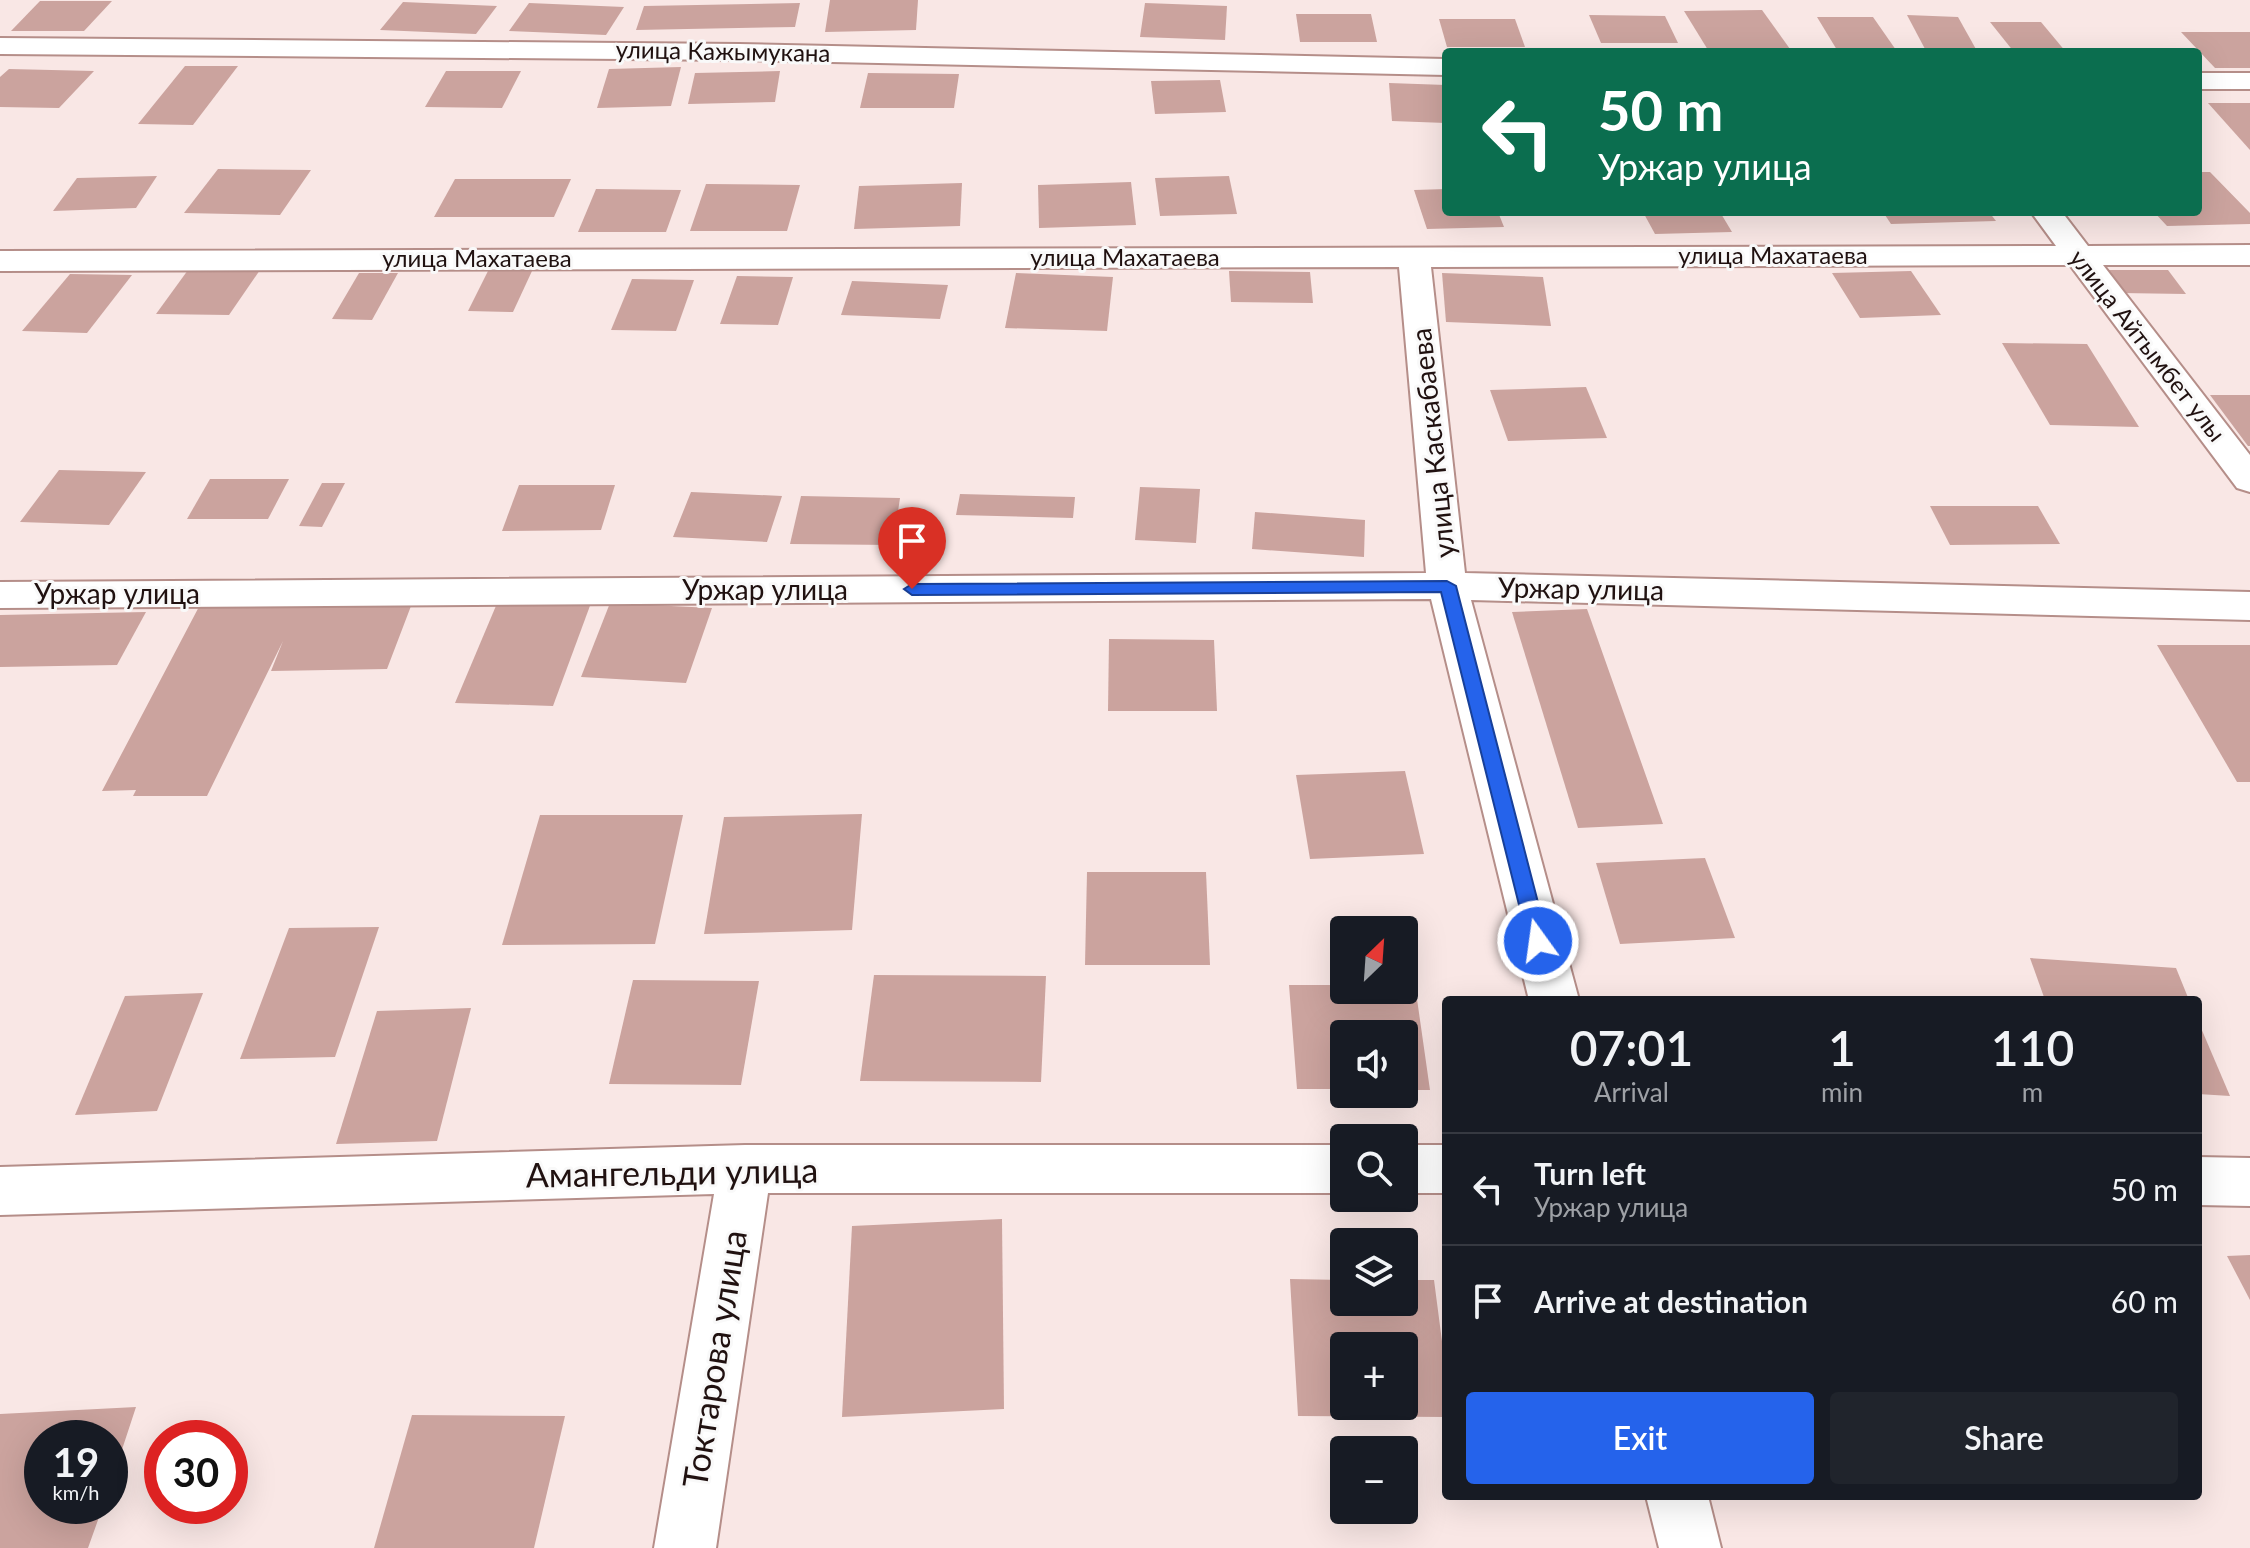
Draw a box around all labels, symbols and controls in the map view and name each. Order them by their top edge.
street label: улица Кажымукана [615,34,831,67]
text: 50 m [1598,76,1723,143]
icon: left [1466,80,1570,184]
text: Уржар улица [1598,144,1812,188]
street label: улица Махатаева [1678,240,1868,269]
street label: улица Махатаева [1030,242,1220,271]
street label: улица Махатаева [382,243,572,272]
street label: улица Айтымбет улы [2064,243,2232,447]
street label: улица Каскабаева [1403,327,1461,560]
pin [878,507,946,589]
icon: arrive [890,519,934,563]
street label: Уржар улица [1498,570,1664,606]
street label: Уржар улица [682,572,848,606]
street label: Уржар улица [34,576,200,610]
position arrow [1496,899,1580,983]
north arrow [1330,916,1418,1004]
map controls [1330,916,1418,1524]
text: 07:01 [1570,1019,1693,1076]
text: 1 [1828,1019,1856,1076]
text: 110 [1991,1019,2074,1076]
button: sound [1330,1020,1418,1108]
text: Arrival [1594,1076,1669,1108]
text: min [1821,1076,1863,1108]
text: m [2022,1076,2043,1108]
button: search [1330,1124,1418,1212]
street label: Амангельди улица [525,1148,819,1195]
text: Turn left [1534,1155,1646,1191]
icon: left [1466,1167,1510,1211]
text: 50 m [2111,1171,2178,1207]
text: Уржар улица [1534,1191,1688,1223]
street label: Токтарова улица [673,1227,754,1491]
button: layers [1330,1228,1418,1316]
icon: arrive [1466,1279,1510,1323]
text: Arrive at destination [1534,1283,1808,1319]
text: 60 m [2111,1283,2178,1319]
button: + [1330,1332,1418,1420]
button: Exit [1466,1392,1814,1484]
button: Share [1830,1392,2178,1484]
speed limit sign: 30 [144,1420,248,1524]
button: − [1330,1436,1418,1524]
text: 19 [53,1438,99,1486]
text: km/h [53,1480,99,1504]

